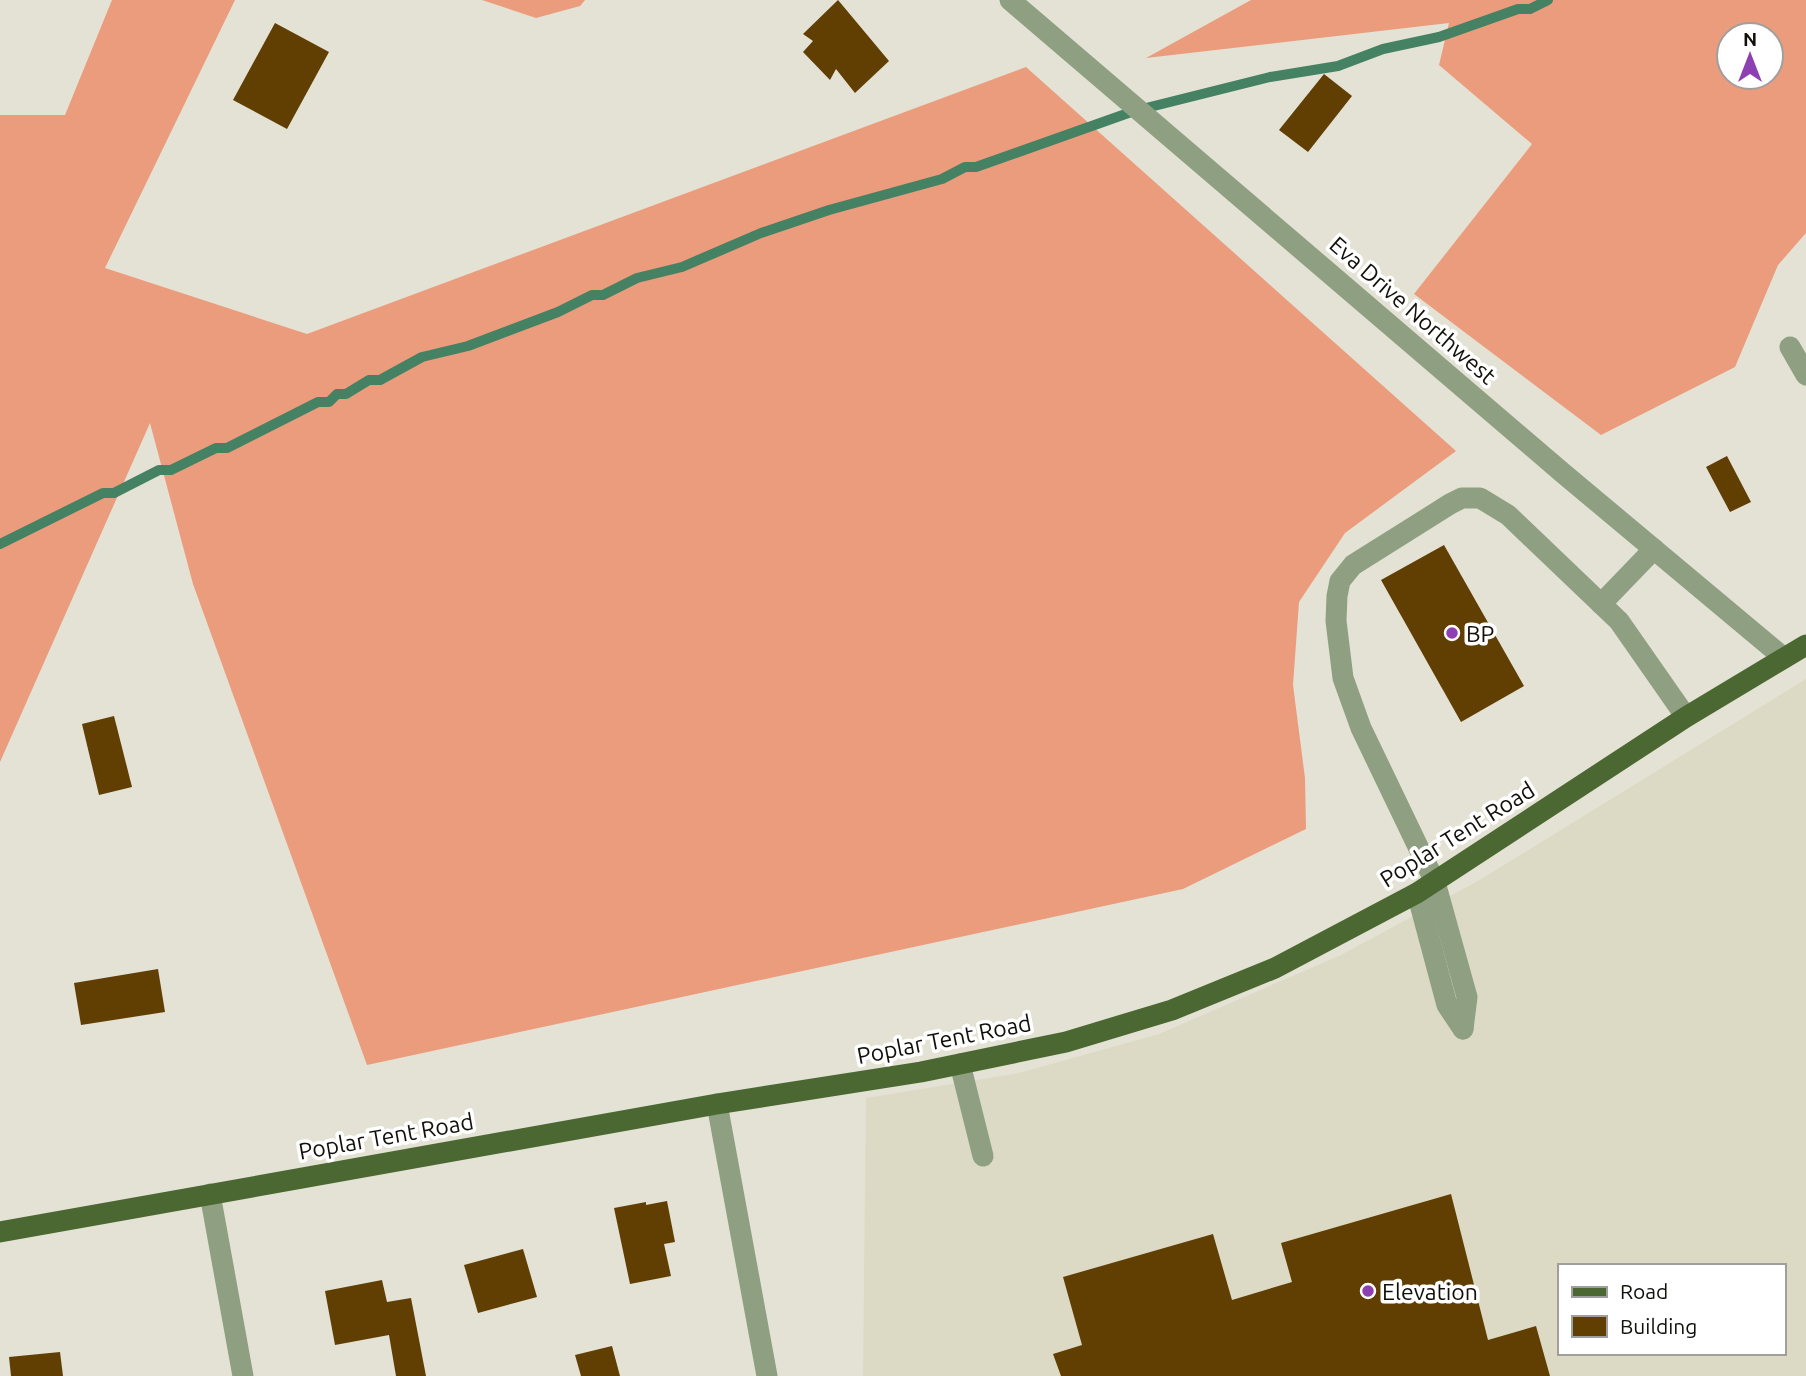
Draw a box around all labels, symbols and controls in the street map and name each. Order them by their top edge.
north arrow [1715,21,1785,91]
text: N [1743,28,1757,50]
street label: Eva Drive Northwest [1325,231,1501,389]
place label: BP [1466,621,1494,646]
marker: BP [1444,625,1460,641]
street label: Poplar Tent Road [1375,776,1539,892]
street label: Poplar Tent Road [855,1010,1033,1068]
street label: Poplar Tent Road [297,1108,475,1164]
legend [1558,1264,1785,1355]
place label: Elevation [1382,1279,1478,1304]
text: Road [1620,1279,1668,1303]
marker: Elevation [1360,1283,1376,1299]
text: Building [1620,1314,1697,1338]

